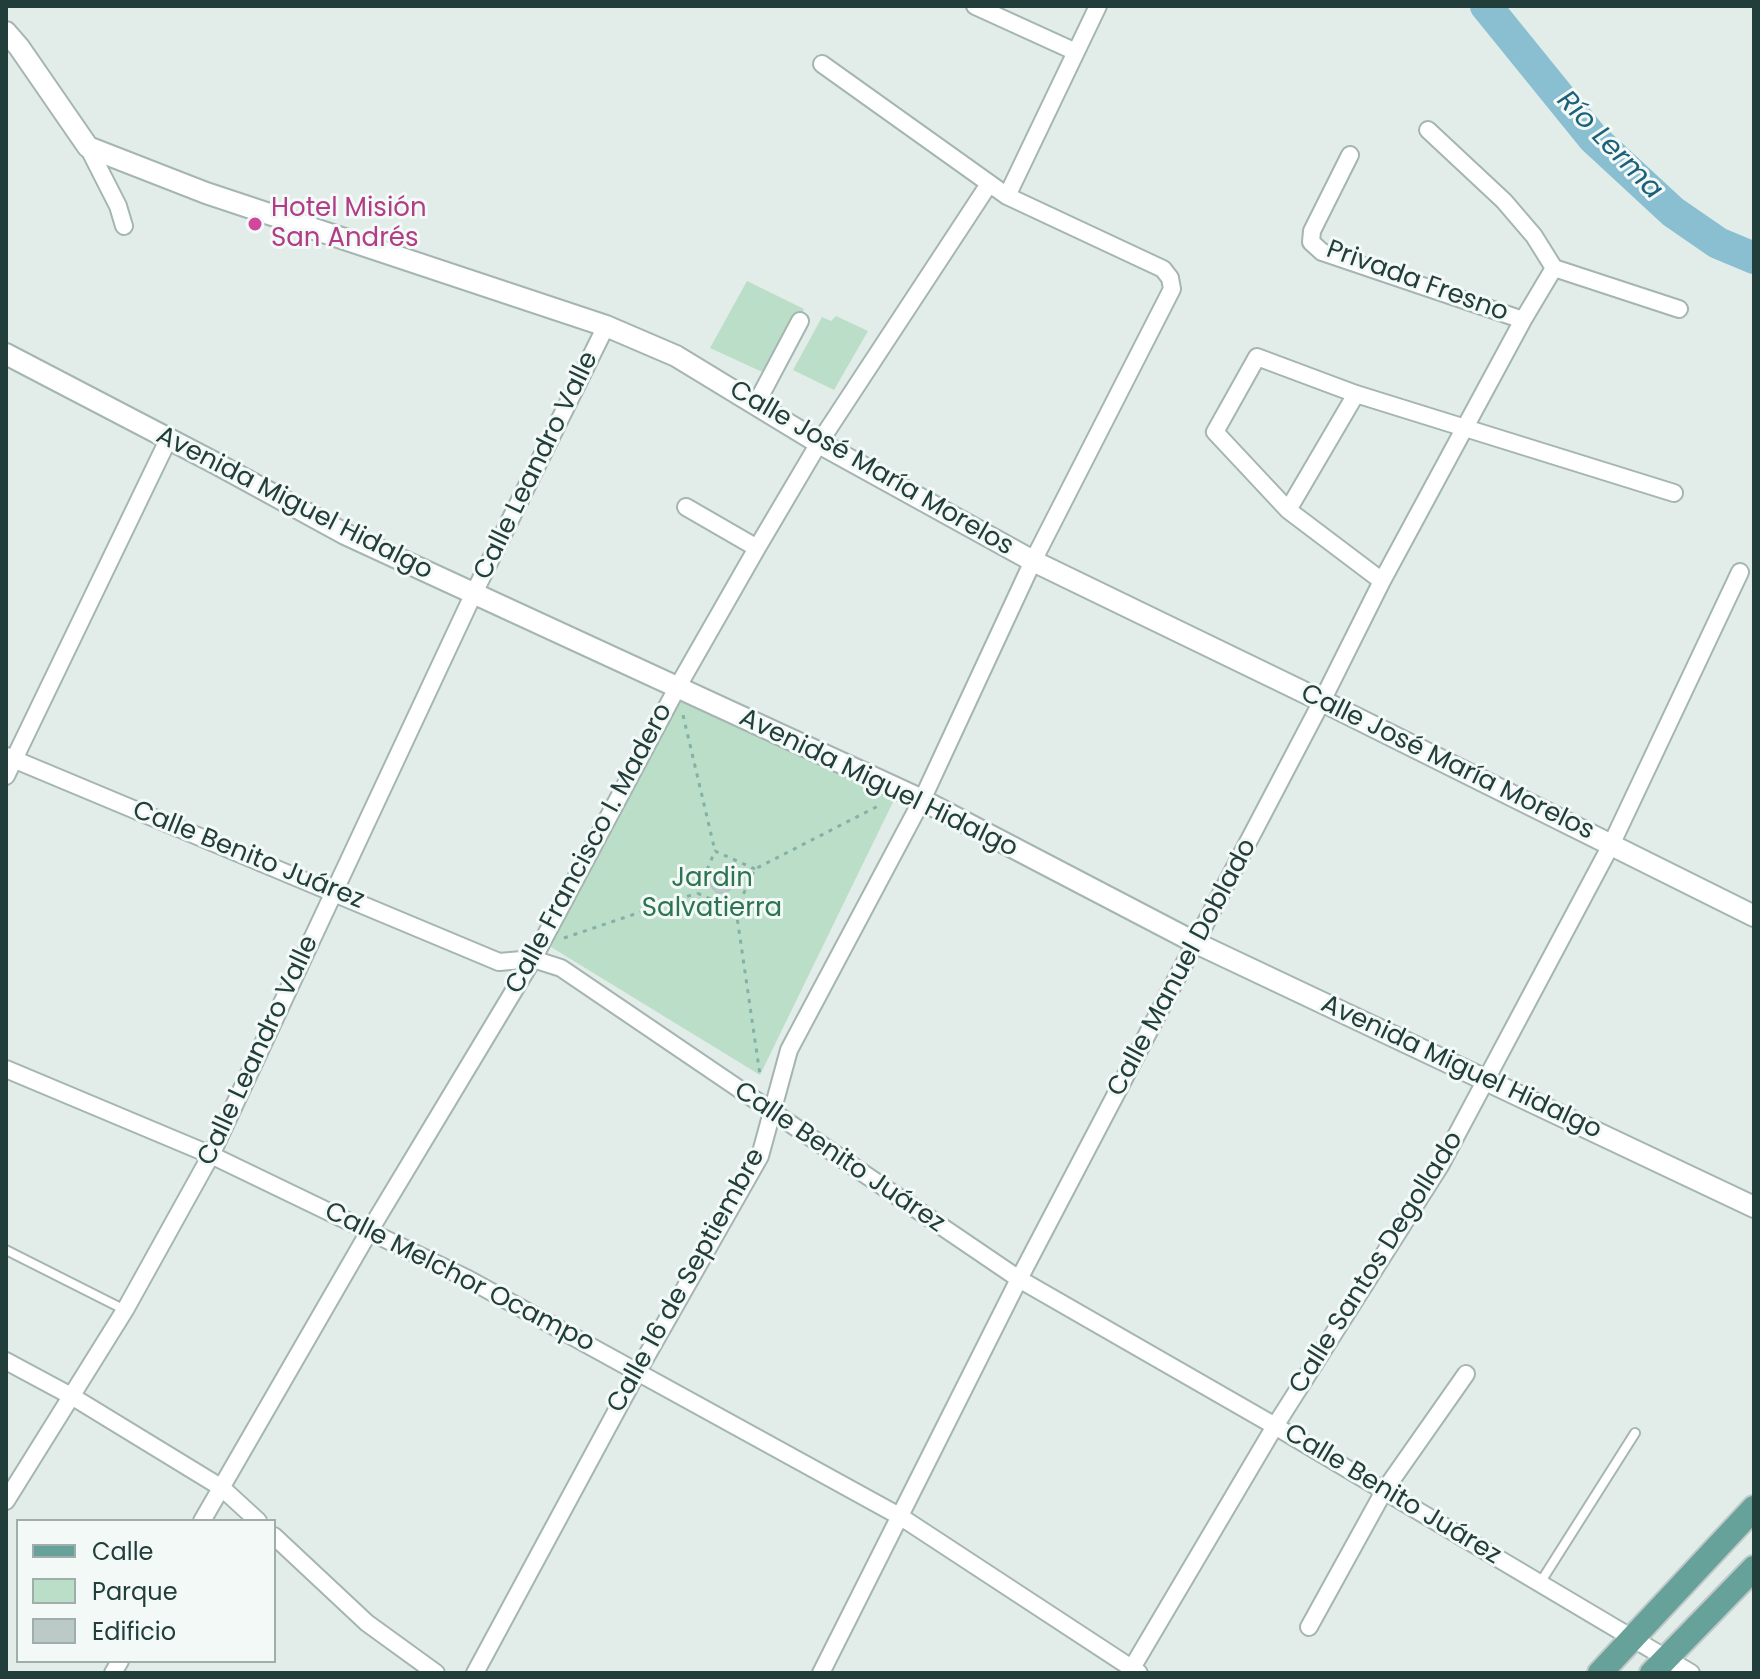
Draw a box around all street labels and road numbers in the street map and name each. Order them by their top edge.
street label: Privada Fresno [1322,235,1512,329]
street label: Calle Leandro Valle [468,347,606,585]
street label: Calle José María Morelos [724,375,1018,563]
street label: Avenida Miguel Hidalgo [151,421,437,587]
street label: Calle José María Morelos [1295,678,1599,848]
street label: Calle Francisco I. Madero [500,698,680,1000]
street label: Avenida Miguel Hidalgo [734,703,1022,865]
street label: Calle Benito Juárez [128,795,368,917]
street label: Calle Manuel Doblado [1102,834,1264,1102]
street label: Calle Leandro Valle [192,931,326,1171]
street label: Avenida Miguel Hidalgo [1316,989,1606,1147]
street label: Calle Benito Juárez [728,1076,950,1240]
street label: Calle Santos Degollado [1284,1126,1470,1400]
street label: Calle 16 de Septiembre [601,1144,773,1418]
street label: Calle Melchor Ocampo [319,1196,599,1360]
street label: Calle Benito Juárez [1278,1418,1506,1572]

